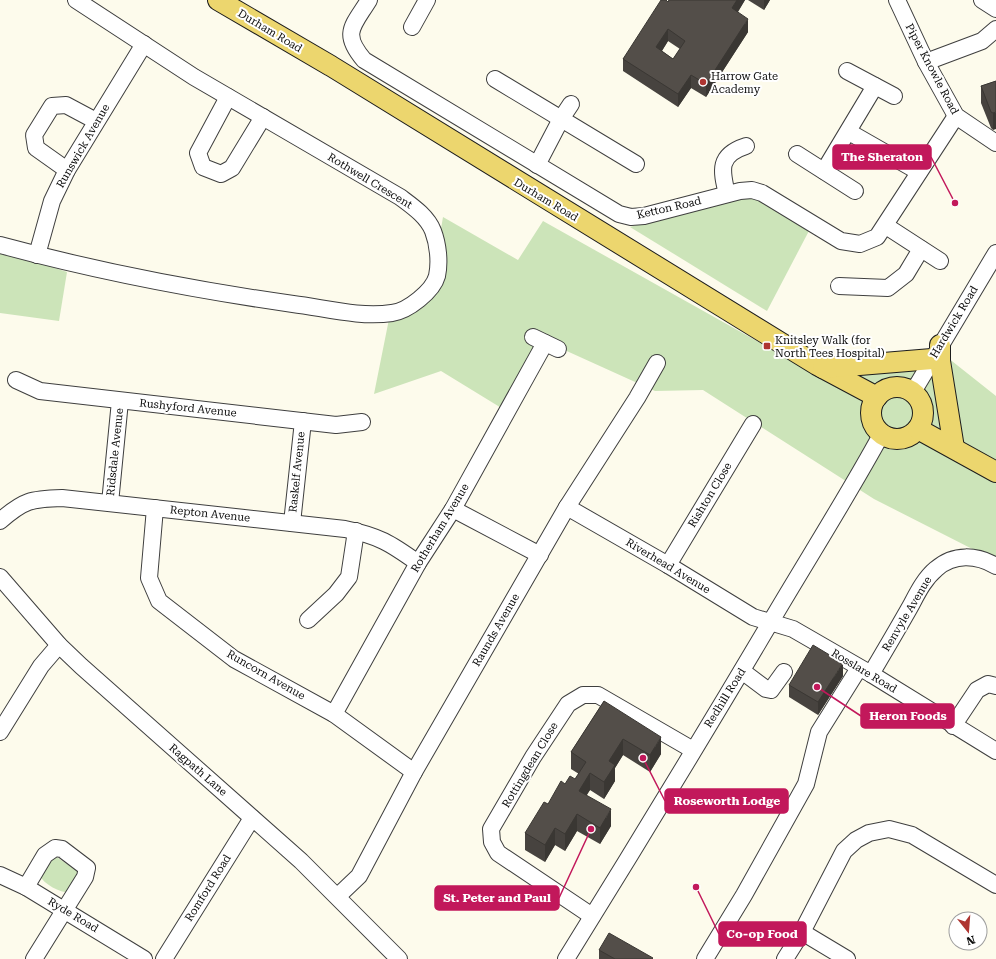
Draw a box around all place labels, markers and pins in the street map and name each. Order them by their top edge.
place label: Harrow Gate Academy [711,70,778,96]
marker: Harrow Gate Academy [698,77,708,87]
callout: The Sheraton [833,145,931,169]
place label: Knitsley Walk (for North Tees Hospital) [775,334,885,360]
marker: Knitsley Walk (for North Tees Hospital) [762,341,772,351]
callout: Heron Foods [861,704,954,728]
callout: Roseworth Lodge [665,789,788,813]
callout: St. Peter and Paul [435,886,559,910]
callout: Co-op Food [719,922,806,946]

